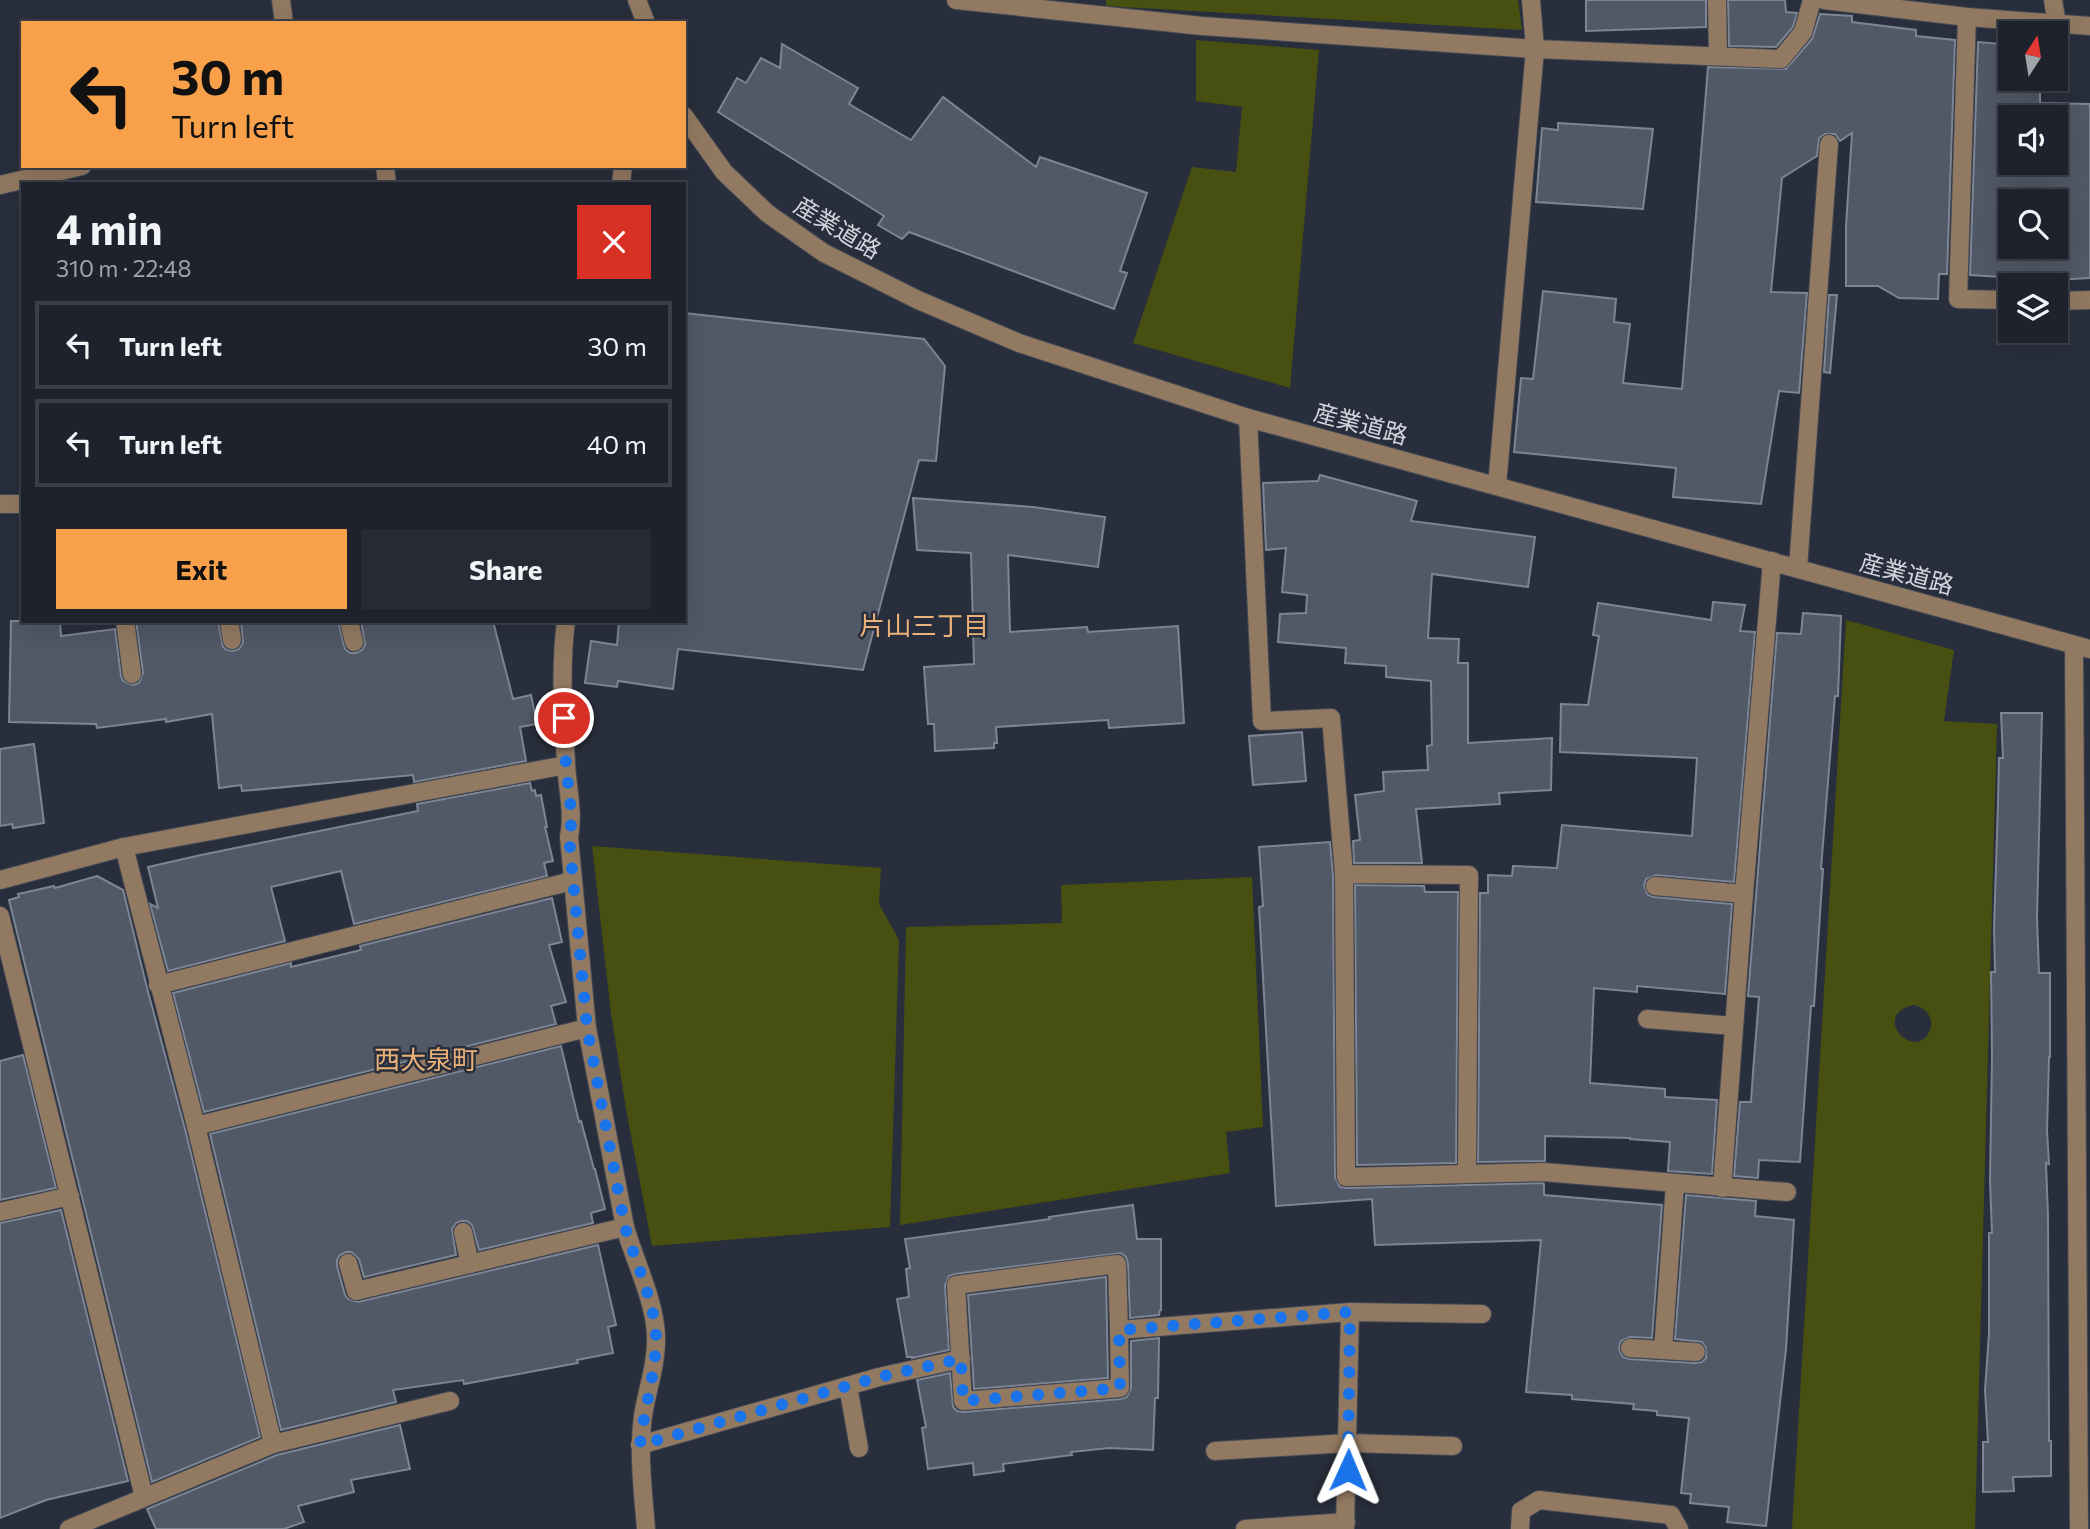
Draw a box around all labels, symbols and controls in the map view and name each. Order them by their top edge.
north arrow [1998,21,2068,91]
map controls [1998,21,2068,343]
text: 30 m [171,45,284,105]
icon: left [56,49,147,140]
text: Turn left [171,105,295,145]
button: sound [1998,105,2068,175]
button: search [1998,189,2068,259]
street label: 産業道路 [789,190,887,264]
text: 4 min [56,202,162,254]
button: close [577,205,651,279]
text: 310 m · 22:48 [56,254,191,282]
button: layers [1998,273,2068,343]
icon: left [60,326,98,364]
text: Turn left [119,330,222,361]
text: 30 m [588,330,647,361]
street label: 産業道路 [1311,397,1411,449]
icon: left [60,424,98,462]
text: Turn left [119,428,222,459]
text: 40 m [587,428,647,459]
button: Exit [56,529,347,609]
button: Share [361,529,651,609]
street label: 産業道路 [1857,547,1957,599]
district label: 片山三丁目 [859,609,989,640]
pin [534,688,594,748]
icon: arrive [545,699,583,737]
district label: 西大泉町 [374,1043,478,1074]
position arrow [1311,1433,1385,1507]

